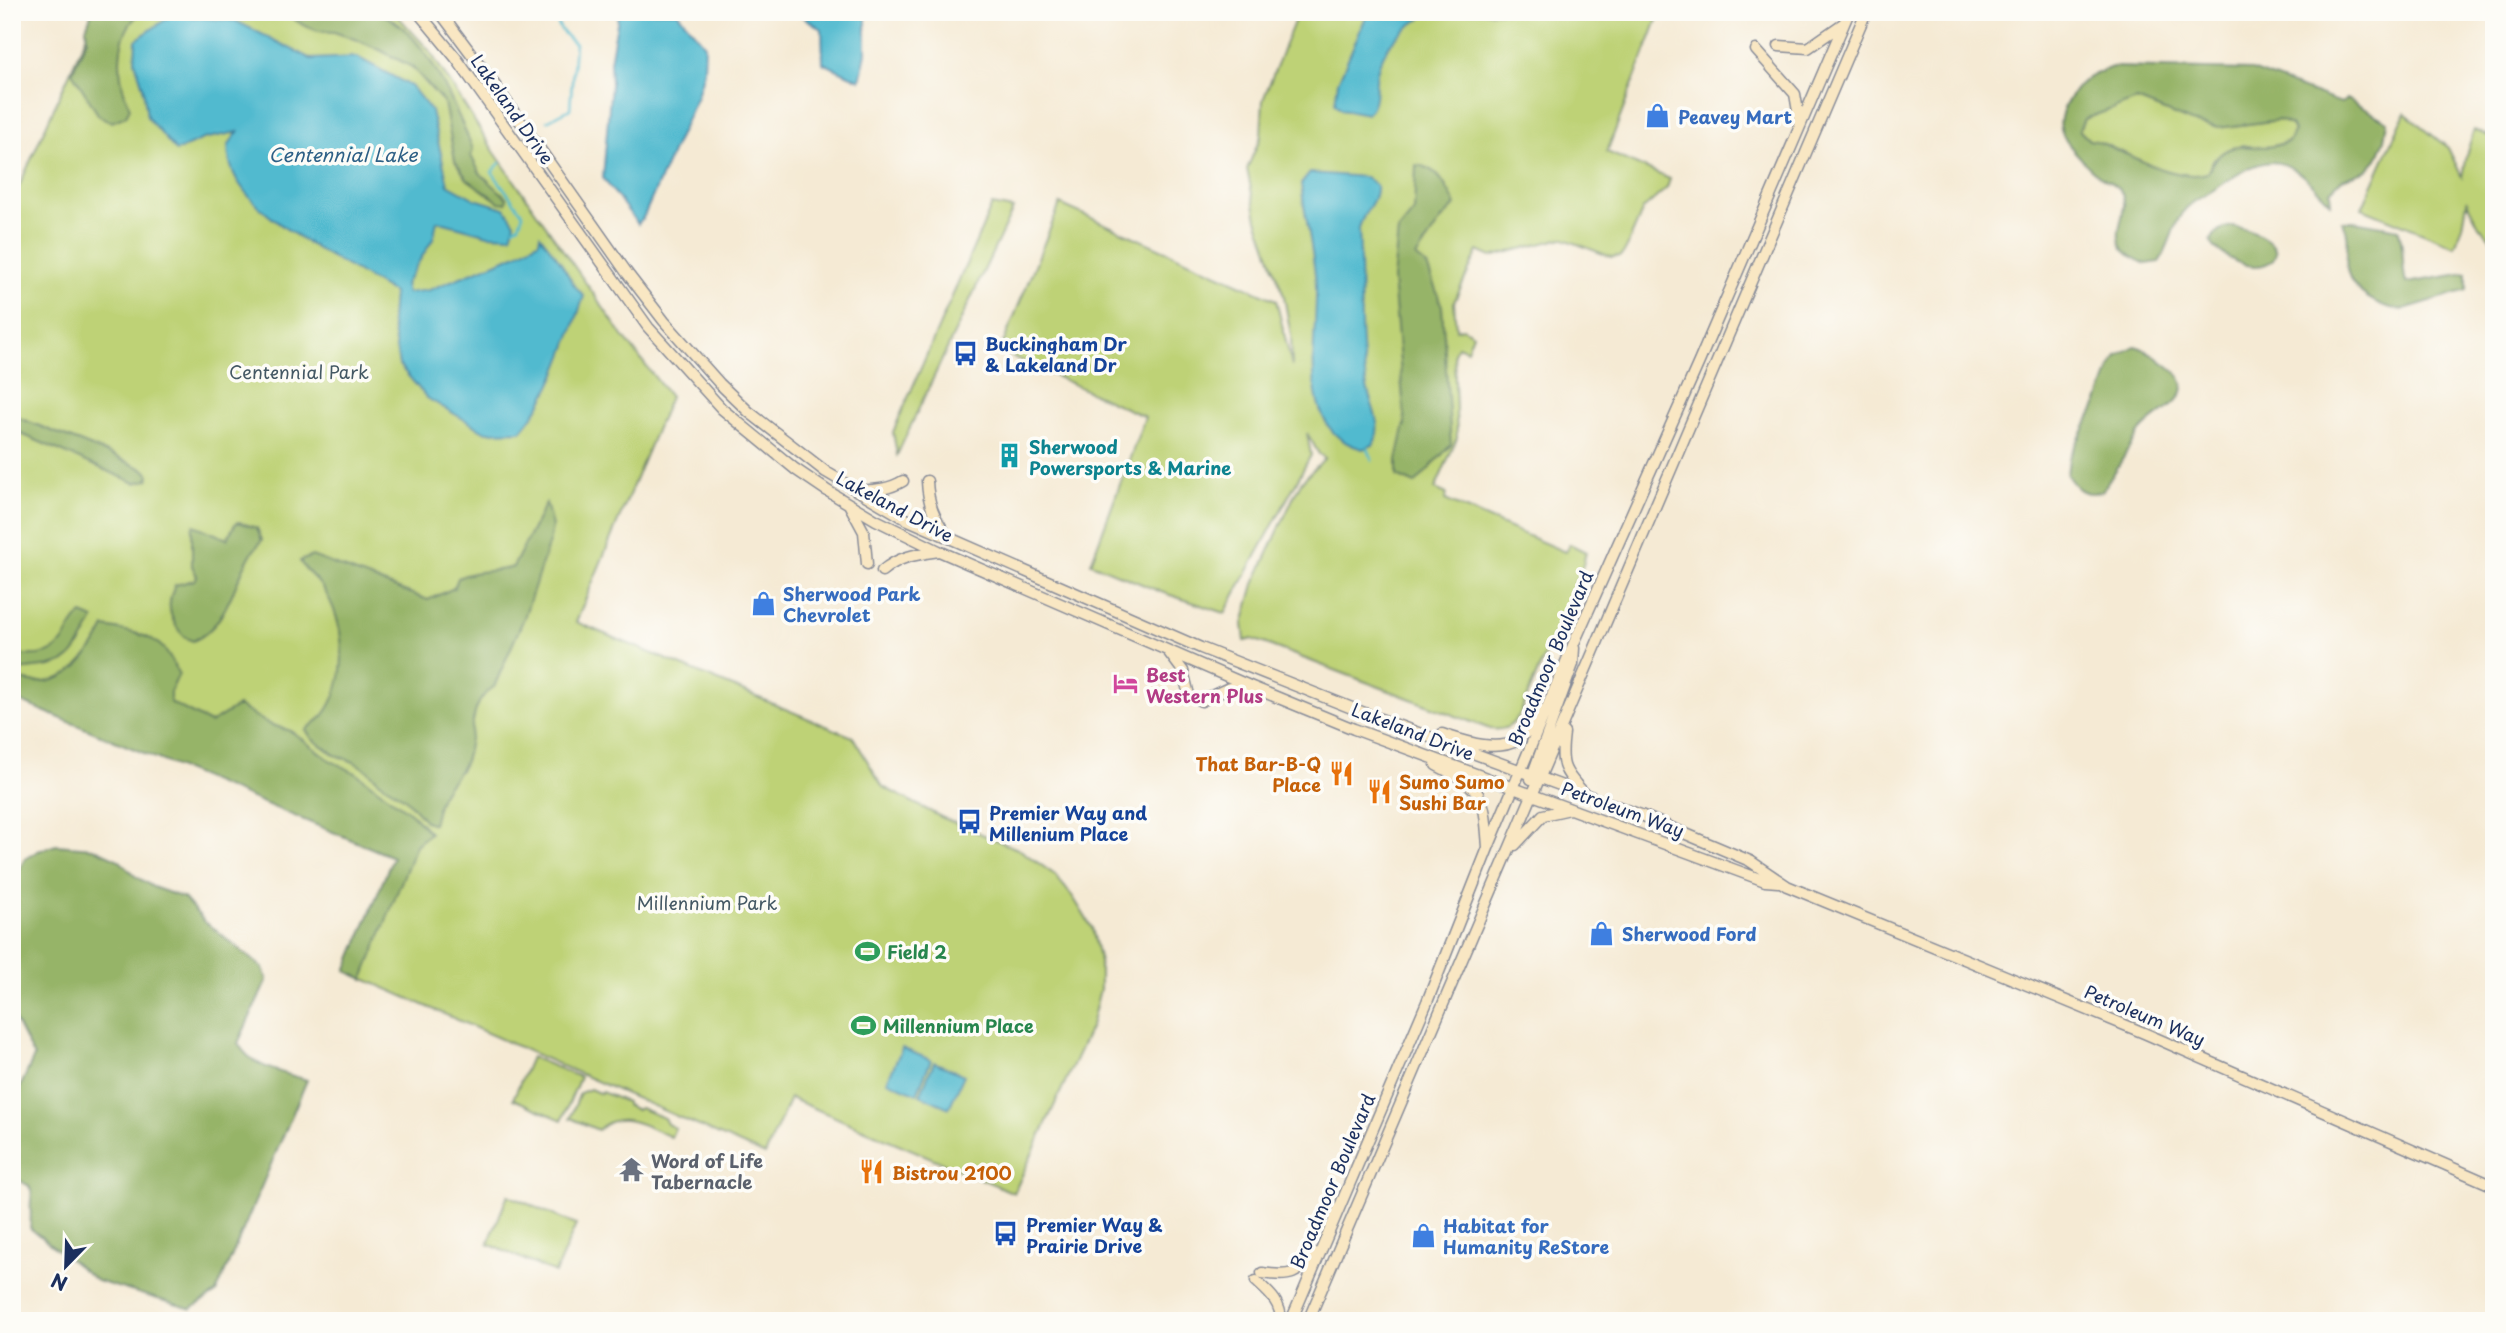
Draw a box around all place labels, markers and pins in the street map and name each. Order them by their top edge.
shop icon: Peavey Mart [1644,102,1672,130]
place label: Peavey Mart [1678,103,1792,130]
place label: Buckingham Dr & Lakeland Dr [985,330,1127,378]
bus stop icon: Buckingham Dr & Lakeland Dr [951,339,979,367]
place label: Sherwood Powersports & Marine [1029,433,1231,481]
building icon: Sherwood Powersports & Marine [995,442,1023,470]
place label: Sherwood Park Chevrolet [783,580,921,628]
shop icon: Sherwood Park Chevrolet [749,589,777,617]
place label: Best Western Plus [1146,661,1264,709]
hotel icon: Best Western Plus [1112,670,1140,698]
place label: That Bar-B-Q Place [1196,750,1321,798]
restaurant icon: That Bar-B-Q Place [1327,759,1355,787]
place label: Sumo Sumo Sushi Bar [1399,768,1505,816]
restaurant icon: Sumo Sumo Sushi Bar [1365,777,1393,805]
place label: Premier Way and Millenium Place [989,799,1147,847]
bus stop icon: Premier Way and Millenium Place [955,808,983,836]
shop icon: Sherwood Ford [1588,919,1616,947]
place label: Sherwood Ford [1622,920,1757,947]
sports icon: Field 2 [853,937,881,965]
place label: Field 2 [887,938,947,965]
sports icon: Millennium Place [849,1011,877,1039]
place label: Millennium Place [883,1012,1034,1039]
place label: Word of Life Tabernacle [651,1147,763,1195]
temple icon: Word of Life Tabernacle [617,1156,645,1184]
restaurant icon: Bistrou 2100 [858,1158,886,1186]
place label: Bistrou 2100 [892,1159,1012,1186]
place label: Premier Way & Prairie Drive [1026,1211,1163,1259]
place label: Habitat for Humanity ReStore [1443,1212,1609,1260]
bus stop icon: Premier Way & Prairie Drive [992,1220,1020,1248]
shop icon: Habitat for Humanity ReStore [1409,1221,1437,1249]

